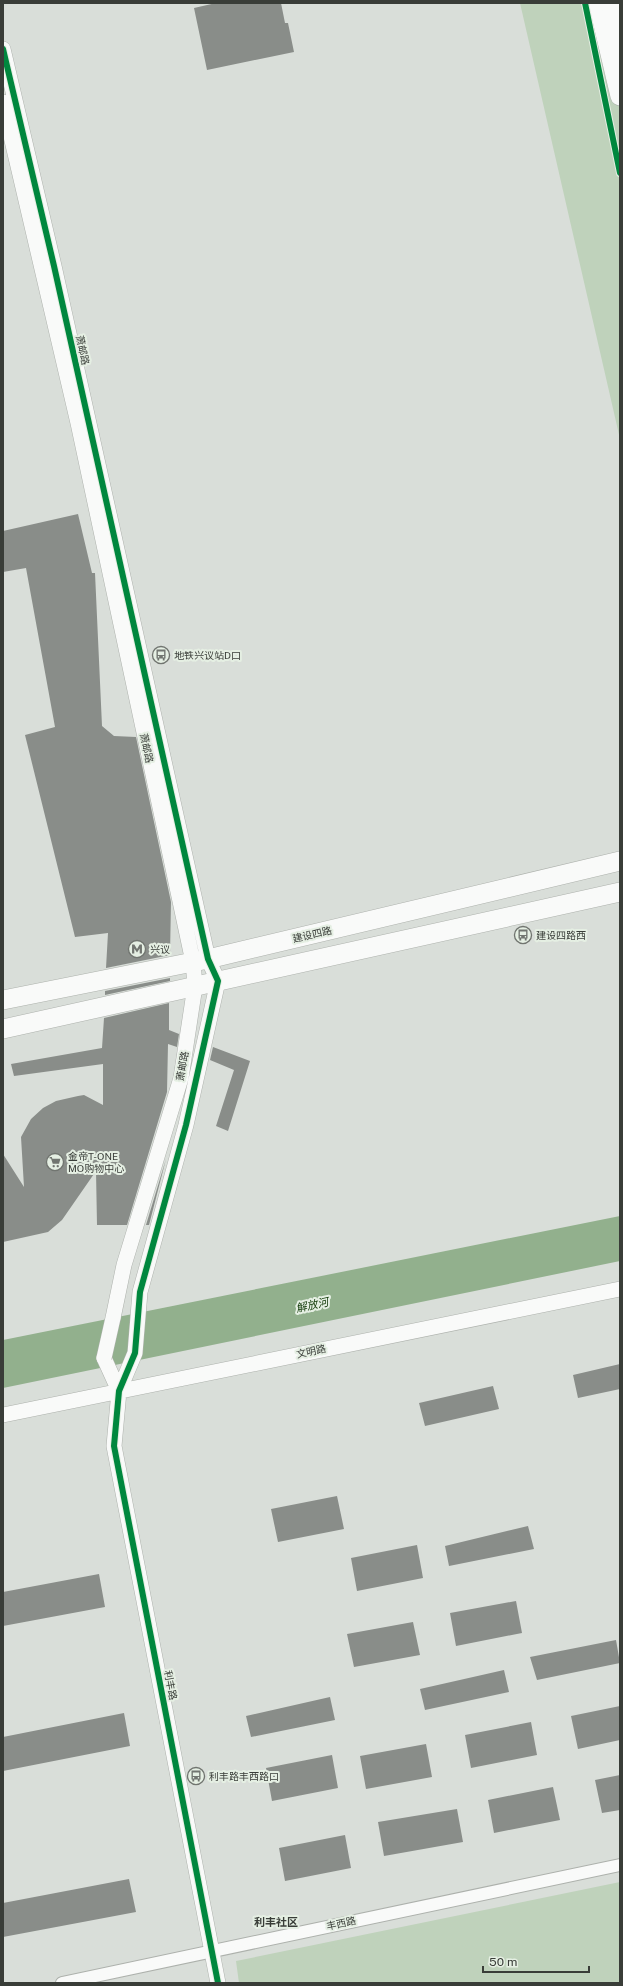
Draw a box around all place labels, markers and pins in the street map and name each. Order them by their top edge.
bus stop icon: 地铁兴议站D口 [151,645,171,665]
place label: 地铁兴议站D口 [174,649,241,661]
bus stop icon: 建设四路西 [513,925,533,945]
place label: 建设四路西 [536,929,586,941]
metro station icon: 兴议 [127,939,147,959]
place label: 兴议 [150,943,170,955]
place label: 金帝T-ONE MO购物中心 [68,1150,124,1174]
supermarket icon: 金帝T-ONE MO购物中心 [45,1152,65,1172]
bus stop icon: 利丰路丰西路口 [186,1766,206,1786]
place label: 利丰路丰西路口 [209,1770,279,1782]

